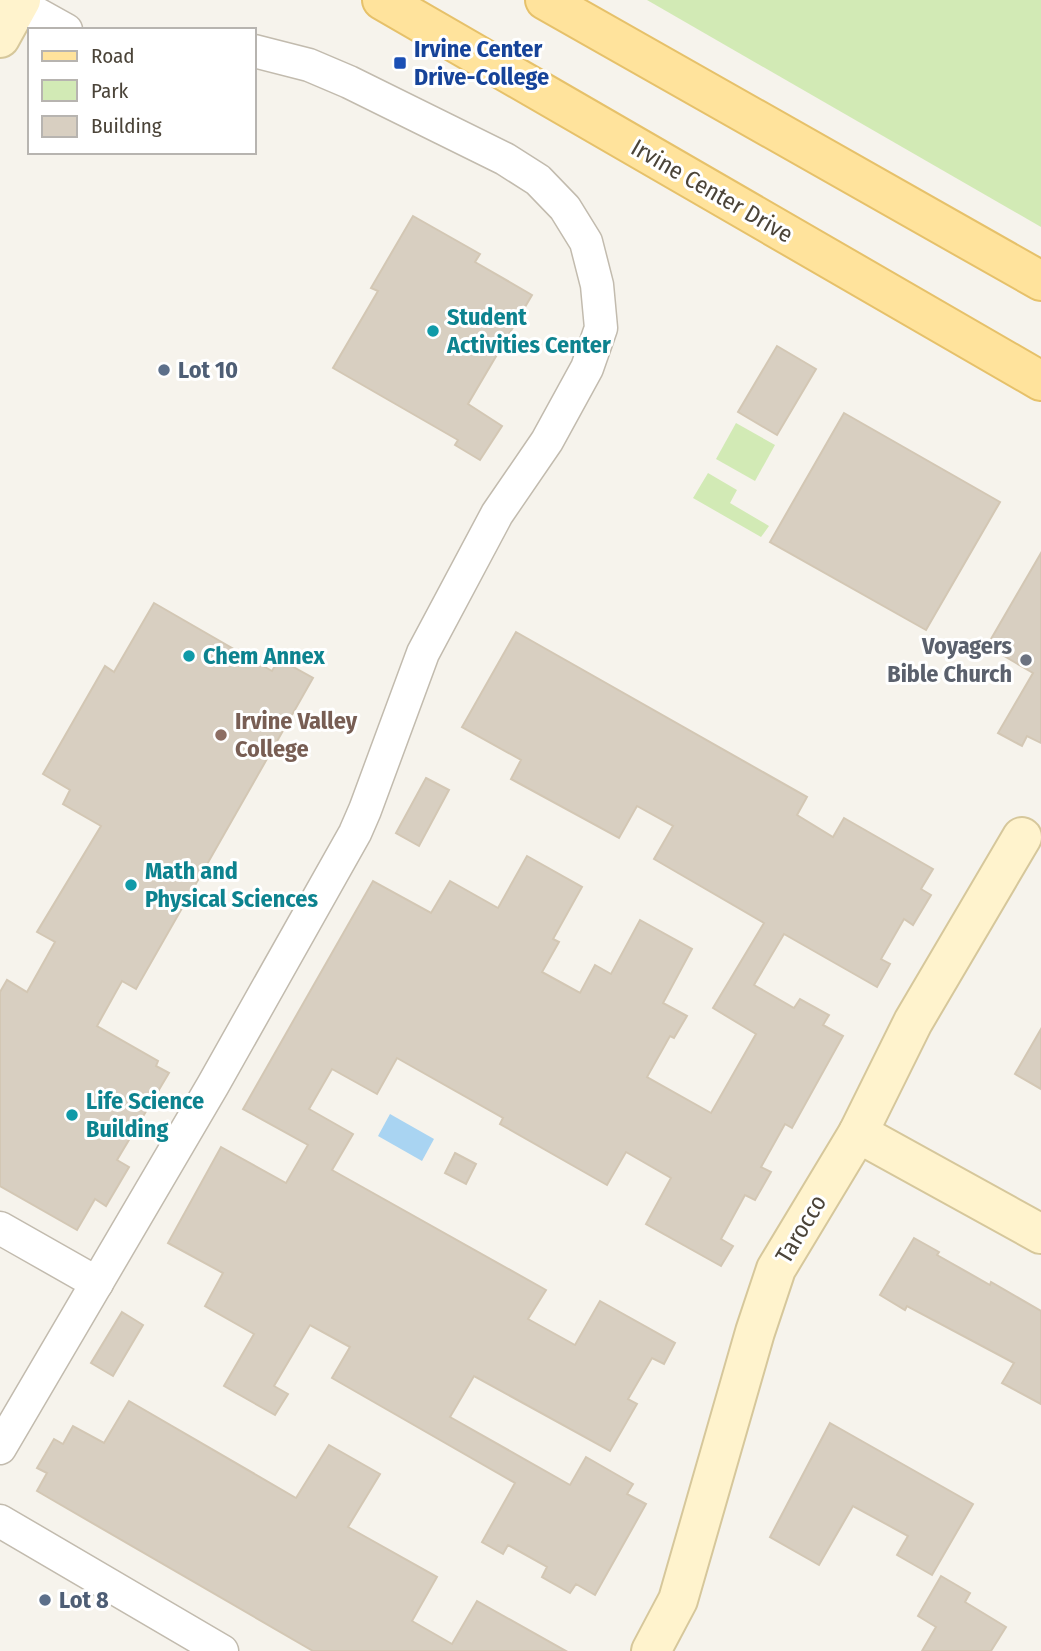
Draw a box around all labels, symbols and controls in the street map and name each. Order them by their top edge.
legend [28,28,256,154]
place label: Irvine Center Drive-College [414,35,549,91]
text: Road [91,43,135,69]
marker: Irvine Center Drive-College [392,55,408,71]
text: Park [91,78,129,104]
text: Building [91,113,162,139]
street label: Irvine Center Drive [626,133,798,249]
place label: Student Activities Center [446,303,611,359]
marker: Student Activities Center [425,323,441,339]
place label: Lot 10 [178,356,238,384]
marker: Lot 10 [156,362,172,378]
place label: Voyagers Bible Church [887,632,1012,688]
place label: Chem Annex [203,642,325,670]
marker: Chem Annex [181,648,197,664]
marker: Voyagers Bible Church [1018,652,1034,668]
place label: Irvine Valley College [235,707,358,763]
marker: Irvine Valley College [213,727,229,743]
place label: Math and Physical Sciences [145,857,318,913]
marker: Math and Physical Sciences [123,877,139,893]
place label: Life Science Building [86,1087,204,1143]
marker: Life Science Building [64,1107,80,1123]
street label: Tarocco [770,1190,832,1268]
place label: Lot 8 [59,1586,109,1614]
marker: Lot 8 [37,1592,53,1608]

